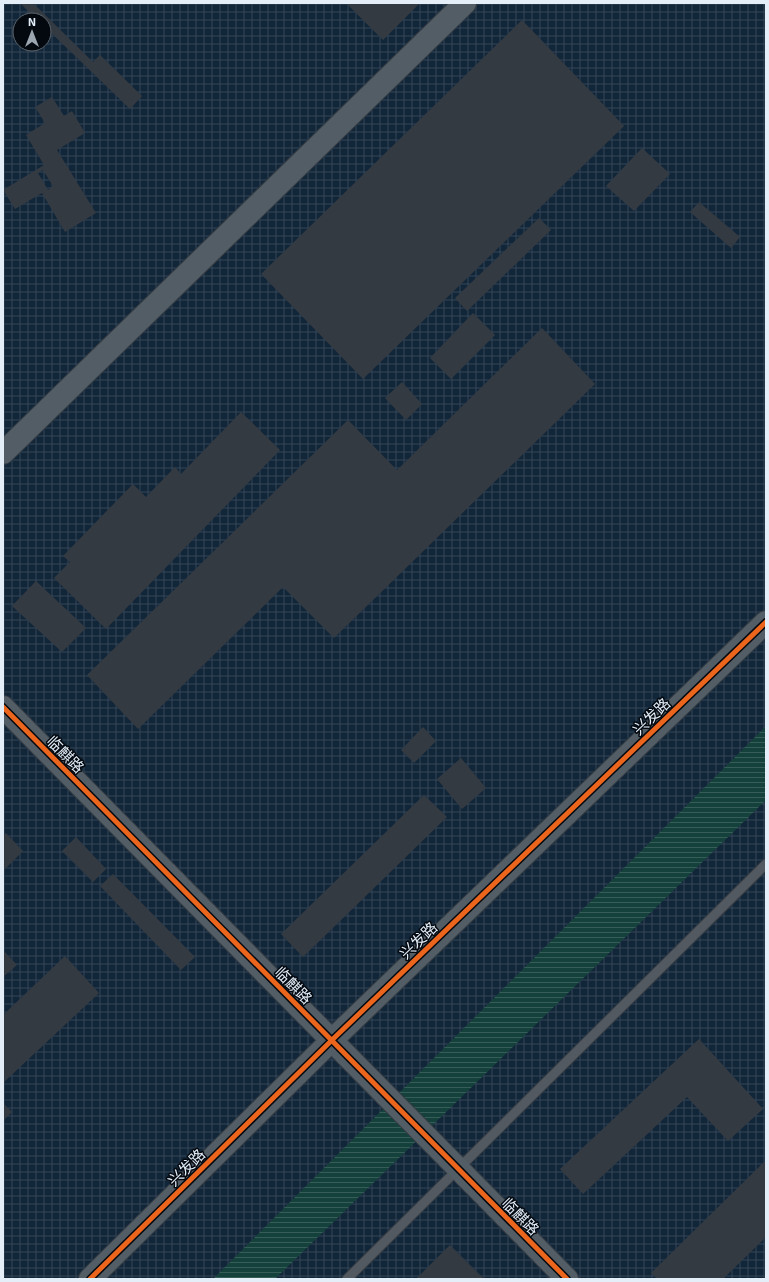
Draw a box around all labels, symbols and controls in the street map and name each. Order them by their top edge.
north arrow [12,12,52,52]
text: N [28,15,36,28]
street label: 兴发路 [629,694,673,738]
street label: 临麒路 [44,732,88,776]
street label: 兴发路 [396,918,440,962]
street label: 临麒路 [272,963,316,1007]
street label: 兴发路 [164,1145,208,1189]
street label: 临麒路 [499,1194,543,1238]

